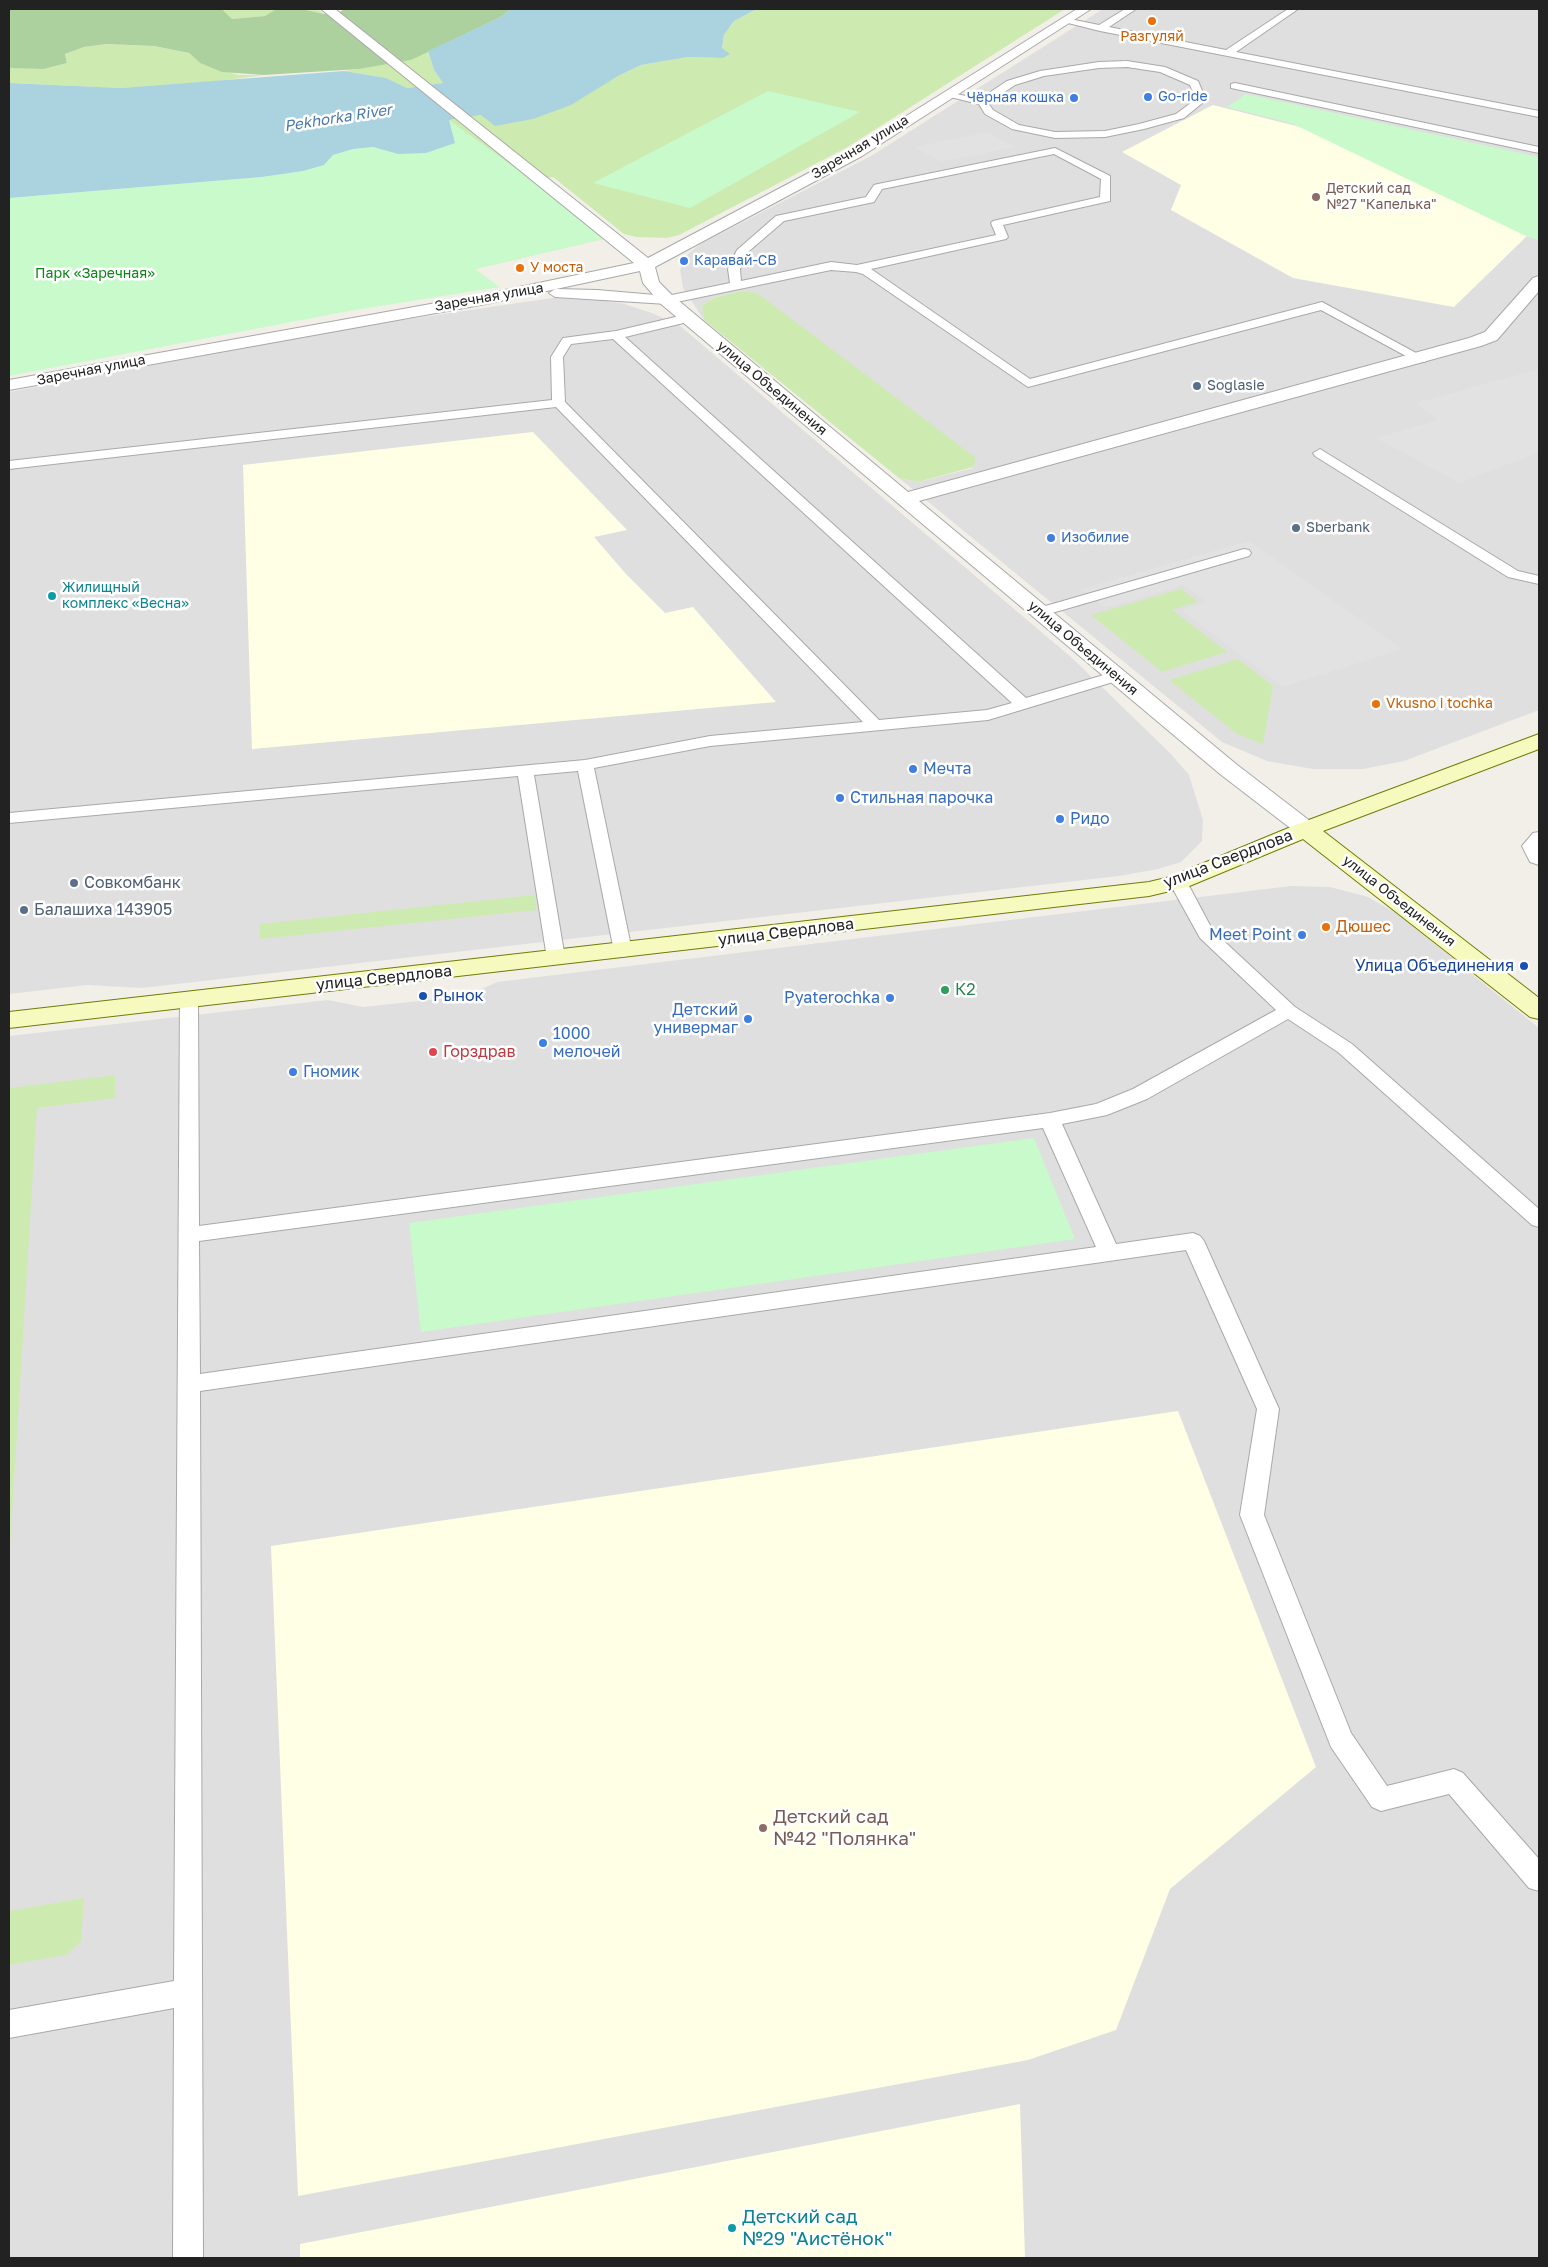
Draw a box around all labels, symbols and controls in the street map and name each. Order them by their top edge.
marker: Разгуляй [1146,15,1158,27]
place label: Разгуляй [1120,29,1184,45]
place label: Go-ride [1158,89,1208,105]
place label: Чёрная кошка [967,90,1064,106]
marker: Go-ride [1142,91,1154,103]
marker: Чёрная кошка [1068,92,1080,104]
water label: Pekhorka River [283,101,393,135]
street label: Заречная улица [808,111,912,183]
place label: Детский сад №27 "Капелька" [1326,181,1436,213]
marker: Детский сад №27 "Капелька" [1310,191,1322,203]
place label: Каравай-СВ [694,253,777,269]
marker: Каравай-СВ [678,255,690,267]
place label: У моста [530,260,583,276]
marker: У моста [514,262,526,274]
park label: Парк «Заречная» [35,266,155,282]
street label: Заречная улица [433,279,545,315]
street label: улица Объединения [714,337,830,439]
street label: Заречная улица [35,351,147,389]
place label: Soglasie [1207,378,1265,394]
marker: Soglasie [1191,380,1203,392]
place label: Sberbank [1306,520,1370,536]
marker: Sberbank [1290,522,1302,534]
place label: Изобилие [1061,530,1129,546]
marker: Изобилие [1045,532,1057,544]
place label: Жилищный комплекс «Весна» [62,580,189,612]
marker: Жилищный комплекс «Весна» [46,590,58,602]
street label: улица Объединения [1025,597,1141,699]
place label: Vkusno i tochka [1386,696,1493,712]
marker: Vkusno i tochka [1370,698,1382,710]
place label: Мечта [923,759,971,779]
marker: Мечта [907,763,919,775]
place label: Стильная парочка [850,788,993,808]
marker: Стильная парочка [834,792,846,804]
place label: Ридо [1070,809,1110,829]
marker: Ридо [1054,813,1066,825]
street label: улица Свердлова [1161,826,1295,892]
street label: улица Объединения [1339,852,1459,950]
place label: Совкомбанк [84,873,181,893]
marker: Совкомбанк [68,877,80,889]
place label: Балашиха 143905 [34,900,172,920]
marker: Балашиха 143905 [18,904,30,916]
street label: улица Свердлова [717,914,855,950]
place label: Дюшес [1336,917,1391,937]
marker: Дюшес [1320,921,1332,933]
place label: Meet Point [1209,925,1292,945]
marker: Meet Point [1296,929,1308,941]
place label: Улица Объединения [1355,956,1514,976]
marker: Улица Объединения [1518,960,1530,972]
street label: улица Свердлова [315,961,453,995]
place label: К2 [955,980,975,1000]
marker: К2 [939,984,951,996]
place label: Рынок [433,986,484,1006]
place label: Pyaterochka [784,988,880,1008]
marker: Рынок [417,990,429,1002]
marker: Pyaterochka [884,992,896,1004]
place label: Детский универмаг [653,1000,738,1038]
marker: Детский универмаг [742,1013,754,1025]
place label: 1000 мелочей [553,1024,621,1062]
marker: 1000 мелочей [537,1037,549,1049]
place label: Горздрав [443,1042,516,1062]
marker: Горздрав [427,1046,439,1058]
place label: Гномик [303,1062,360,1082]
marker: Гномик [287,1066,299,1078]
place label: Детский сад №42 "Полянка" [773,1806,916,1850]
marker: Детский сад №42 "Полянка" [757,1822,769,1834]
place label: Детский сад №29 "Аистёнок" [742,2206,892,2250]
marker: Детский сад №29 "Аистёнок" [726,2222,738,2234]

